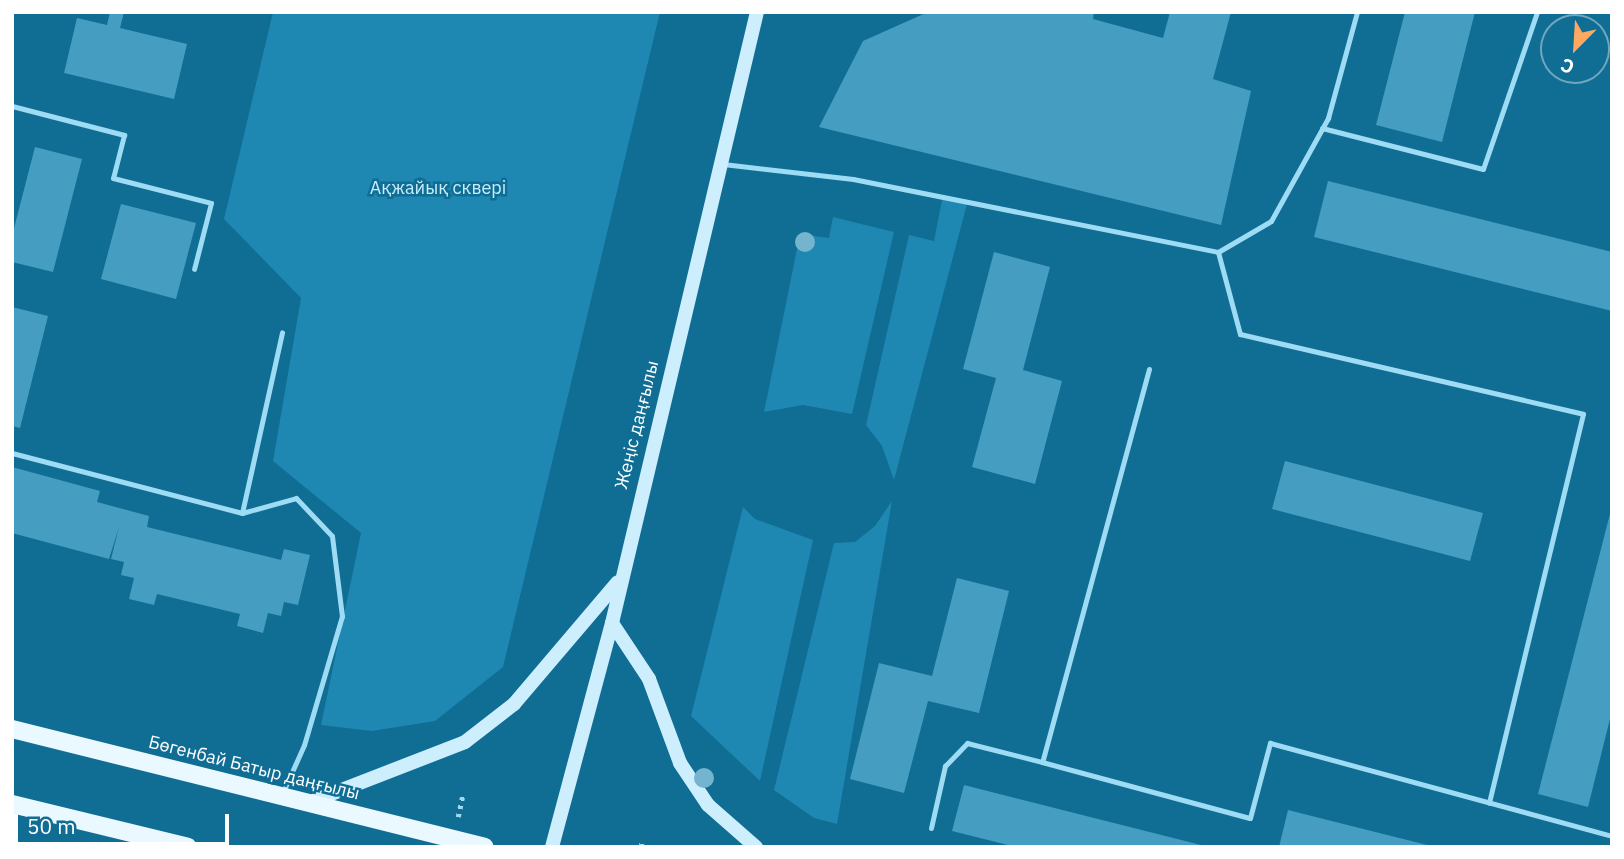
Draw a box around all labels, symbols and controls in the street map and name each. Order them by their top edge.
north arrow [1540,14,1610,84]
text: С [1557,53,1578,80]
park label: Ақжайық сквері [370,177,506,199]
street label: Жеңіс даңғылы [611,358,663,492]
street label: Бөгенбай Батыр даңғылы [146,731,362,805]
scale bar [18,800,233,844]
text: 50 m [27,812,76,840]

